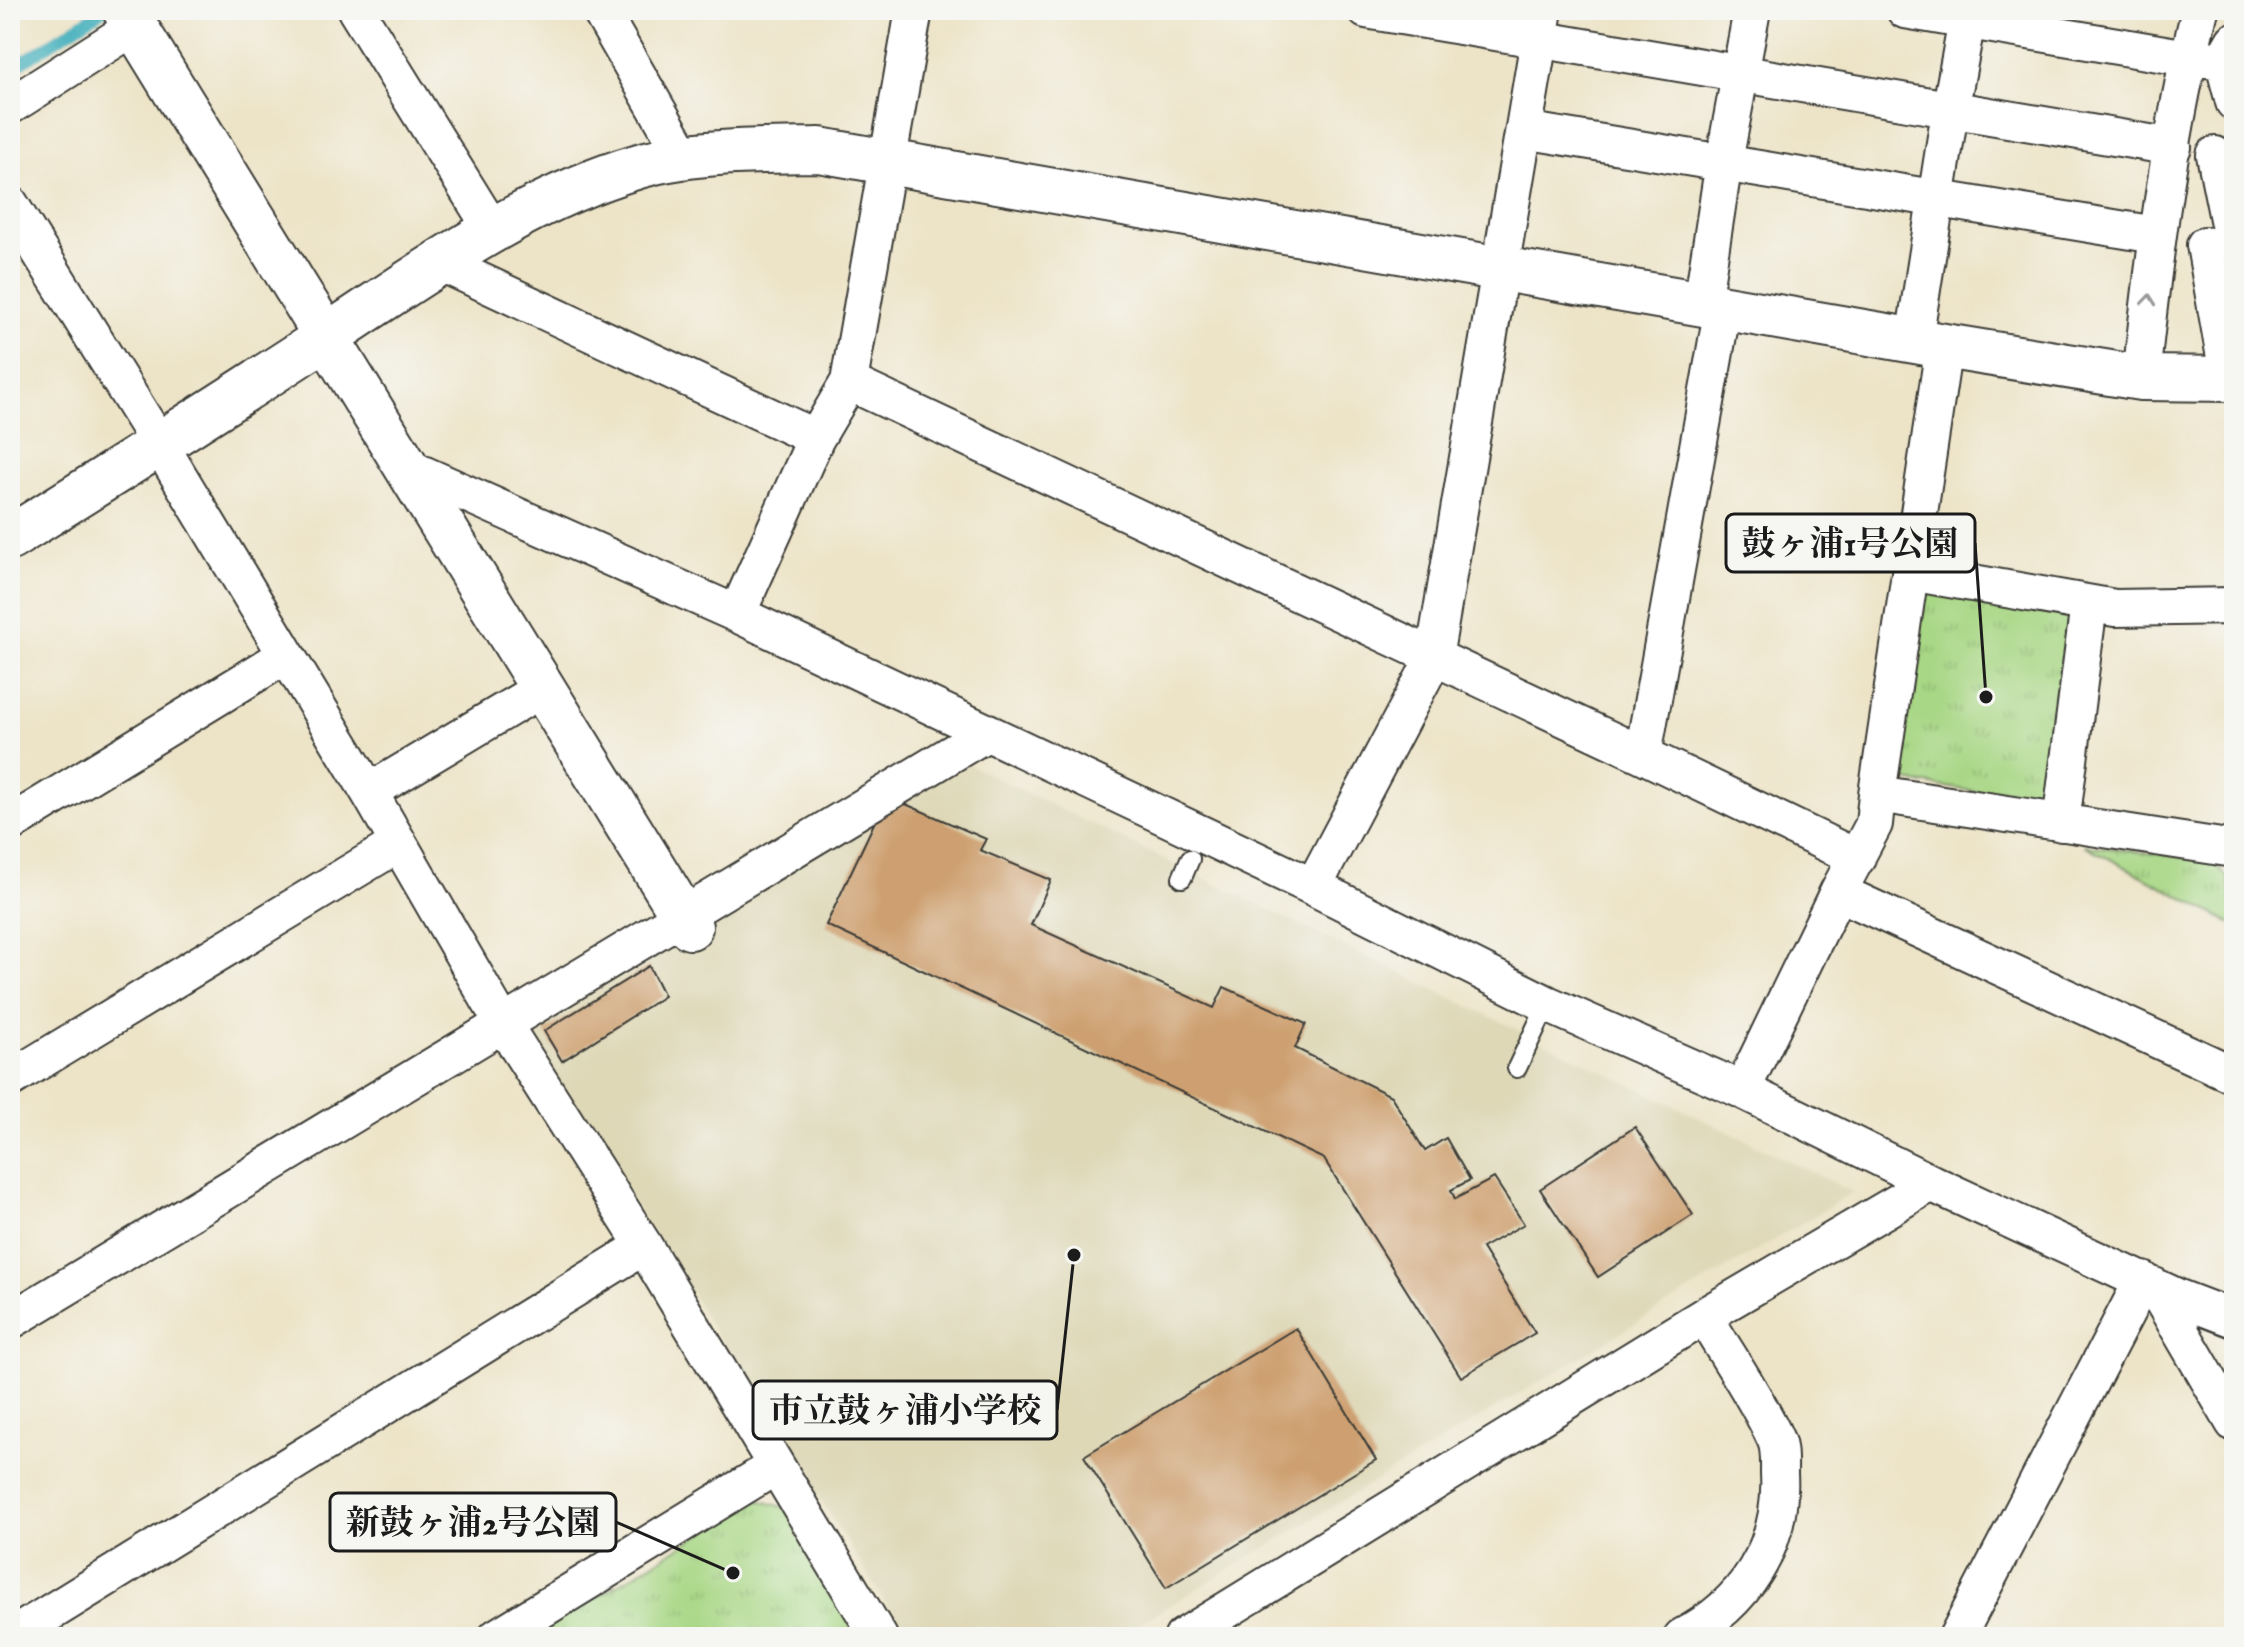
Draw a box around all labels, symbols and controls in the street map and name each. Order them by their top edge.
one-way arrow [2141,293,2158,306]
callout: 鼓ヶ浦1号公園 [1726,514,1975,572]
text: 鼓ヶ浦1号公園 [1742,524,1958,567]
callout: 市立鼓ヶ浦小学校 [753,1381,1057,1439]
text: 市立鼓ヶ浦小学校 [769,1391,1041,1434]
callout: 新鼓ヶ浦2号公園 [330,1493,616,1551]
text: 新鼓ヶ浦2号公園 [346,1503,600,1546]

